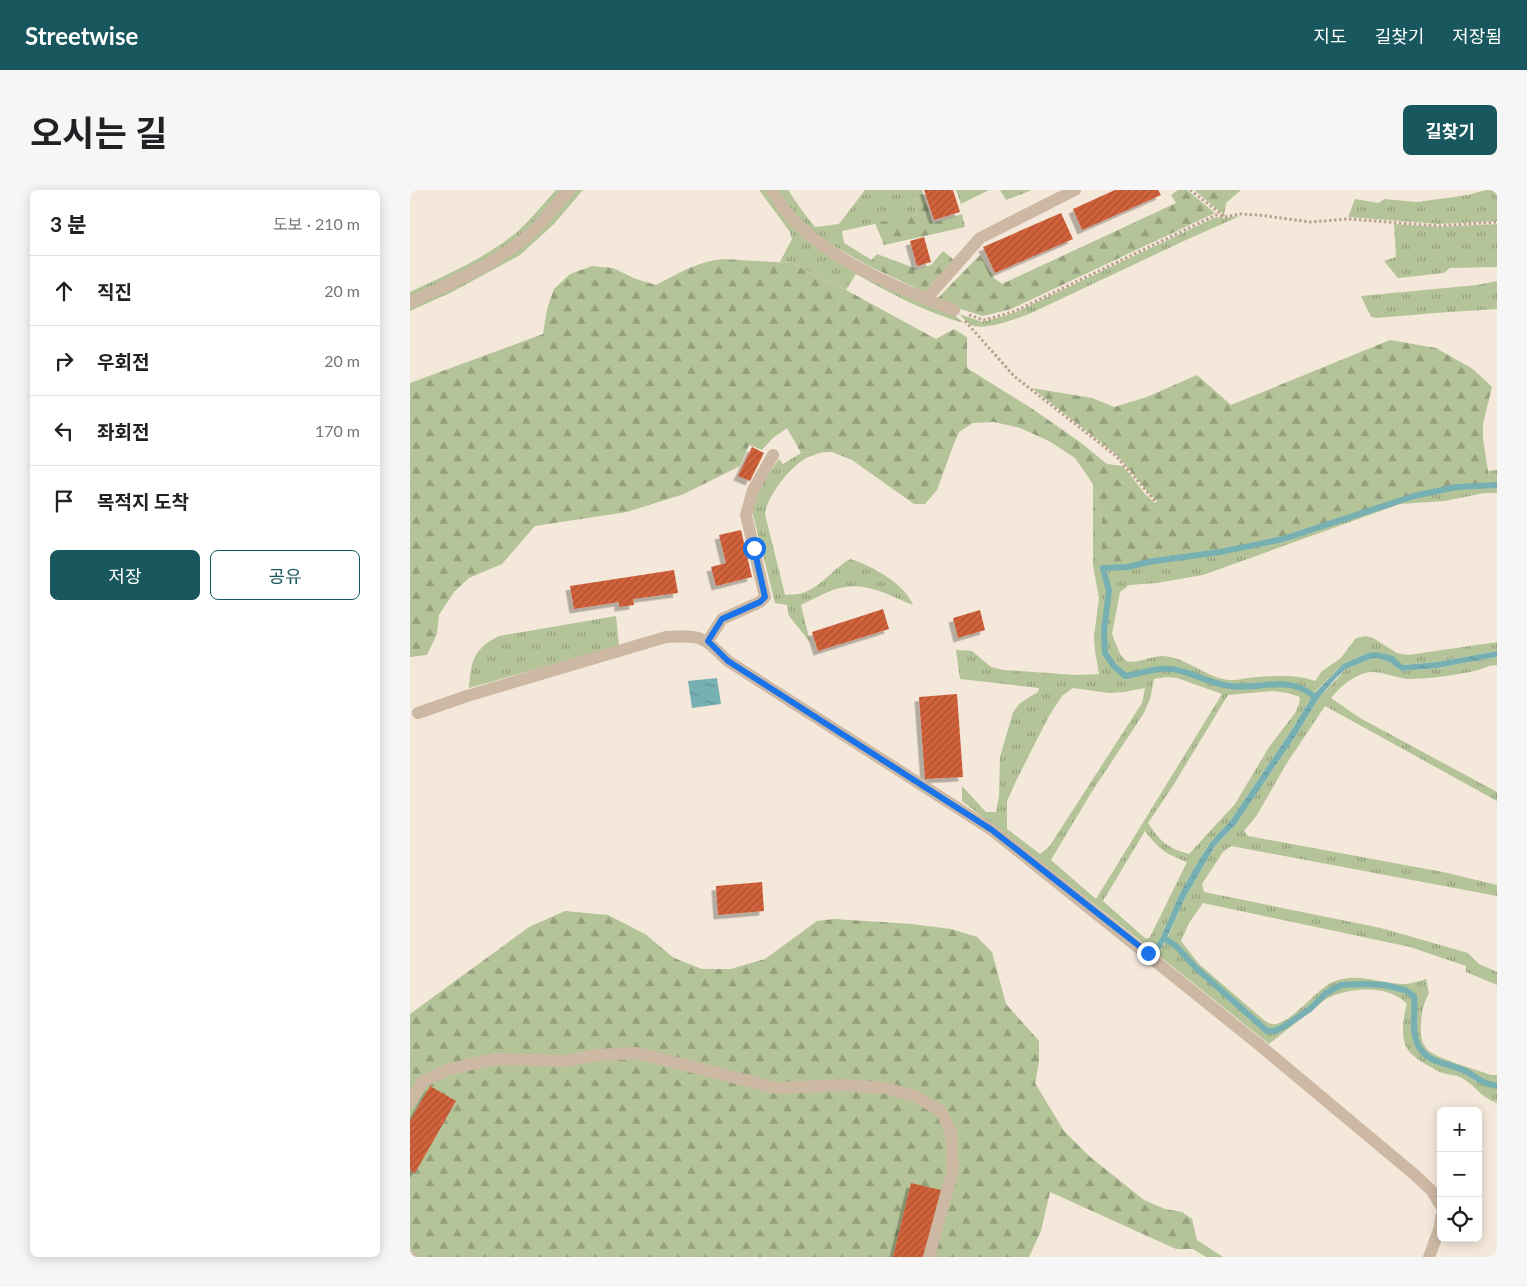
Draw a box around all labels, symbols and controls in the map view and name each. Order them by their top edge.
text: Streetwise [25,21,138,50]
text: 지도 [1314,25,1347,47]
text: 길찾기 [1375,25,1424,47]
text: 저장됨 [1452,25,1502,47]
button: 길찾기 [1403,105,1497,155]
text: 오시는 길 [30,111,167,153]
text: 3 분 [50,211,87,236]
text: 도보 · 210 m [273,214,360,233]
icon: ahead [50,277,78,305]
text: 직진 [97,280,132,303]
text: 20 m [324,281,360,300]
icon: right [50,347,78,375]
text: 우회전 [97,350,149,373]
text: 20 m [324,351,360,370]
icon: left [50,417,78,445]
text: 좌회전 [97,420,149,443]
text: 170 m [315,421,360,440]
icon: arrive [50,487,78,515]
text: 목적지 도착 [97,490,189,513]
route start [743,537,766,560]
button: 저장 [50,550,200,600]
button: 공유 [210,550,360,600]
route end [1137,942,1160,965]
map controls [1437,1107,1482,1242]
button: + [1437,1107,1482,1152]
button: − [1437,1152,1482,1197]
button: locate [1437,1197,1482,1242]

